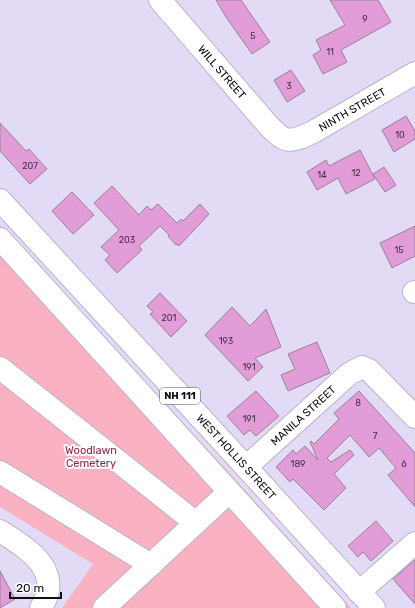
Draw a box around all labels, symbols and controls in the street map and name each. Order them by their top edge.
house number: 9 [362,14,368,24]
house number: 5 [250,31,256,41]
street label: WILL STREET [195,42,249,102]
house number: 11 [326,47,334,57]
house number: 3 [286,81,292,91]
street label: NINTH STREET [316,85,388,134]
house number: 10 [395,130,405,140]
house number: 207 [22,161,38,171]
house number: 12 [351,168,361,178]
house number: 14 [317,170,327,180]
house number: 203 [119,235,135,245]
house number: 15 [394,245,404,255]
house number: 201 [162,313,177,323]
house number: 193 [219,336,233,346]
house number: 191 [242,362,256,372]
street label: MANILA STREET [268,382,339,448]
road number: NH 111 [160,388,200,404]
house number: 8 [355,398,361,408]
street label: WEST HOLLIS STREET [194,411,279,503]
house number: 191 [242,414,256,424]
house number: 7 [373,431,378,441]
park label: Woodlawn Cemetery [65,444,117,470]
house number: 189 [291,459,305,469]
house number: 6 [401,459,407,469]
scale bar [10,574,61,600]
text: 20 m [16,581,44,595]

